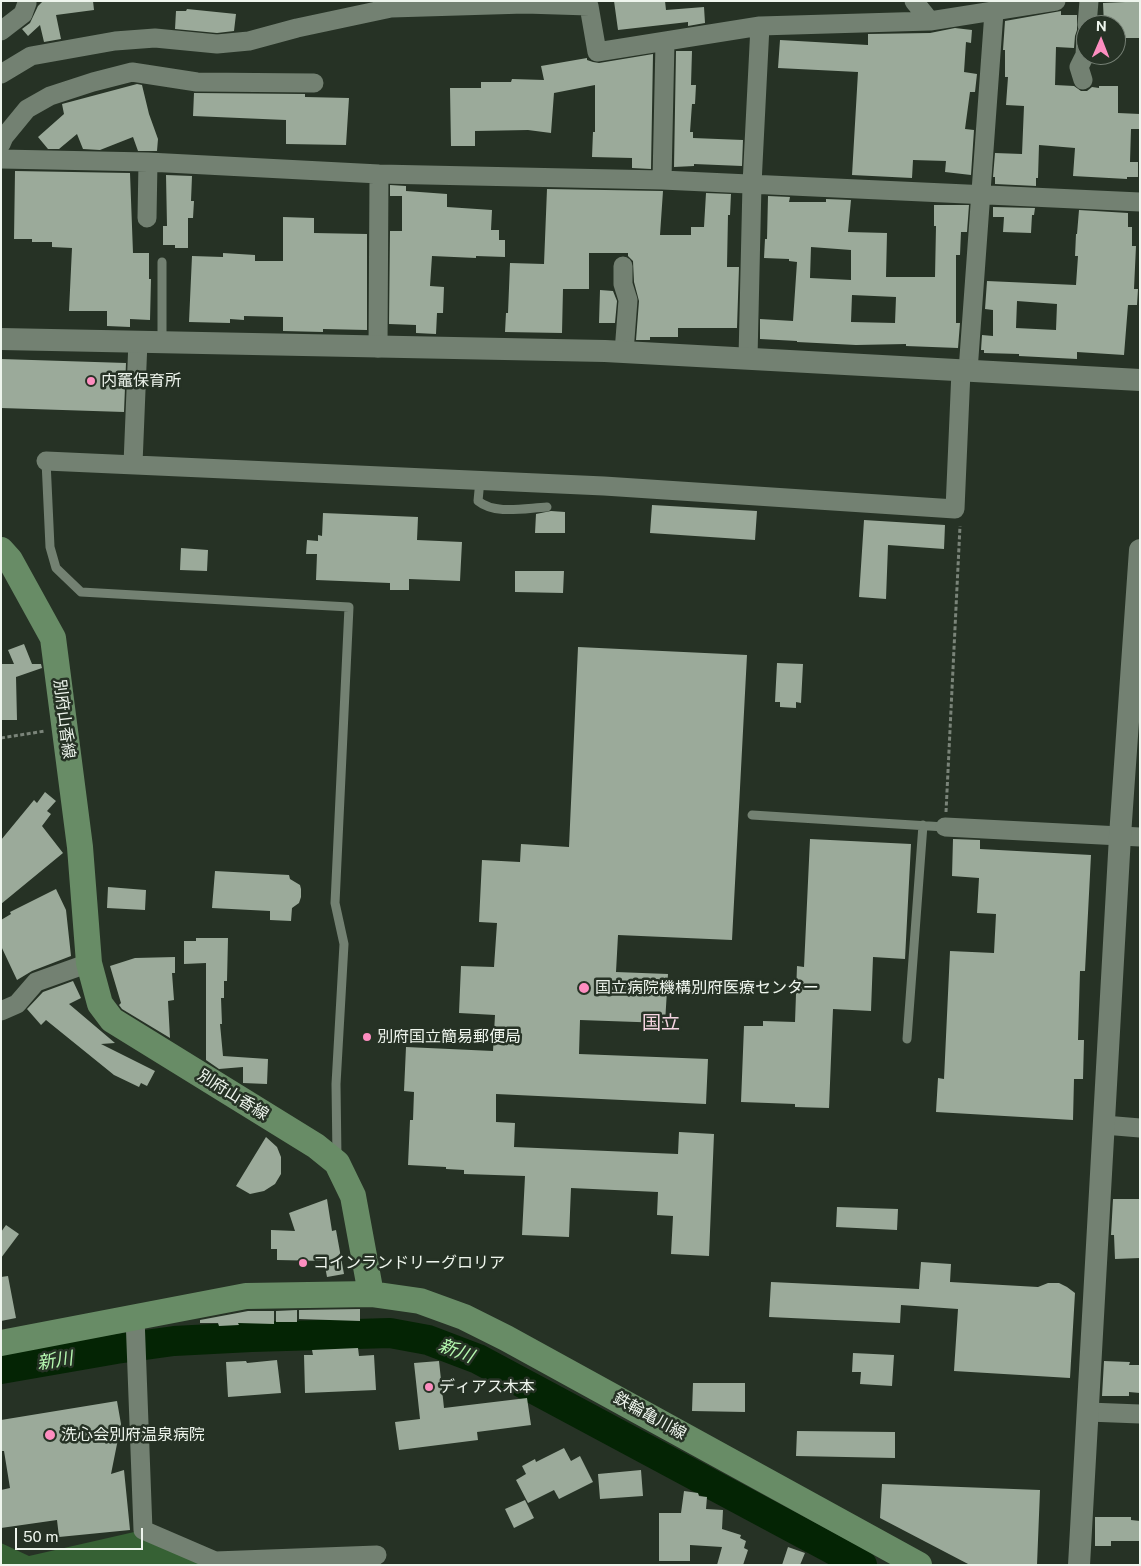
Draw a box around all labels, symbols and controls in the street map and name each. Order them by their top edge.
north arrow [1076,15,1126,65]
text: N [1096,18,1107,34]
place label: 内竈保育所 [101,371,181,391]
marker: 内竈保育所 [85,375,97,387]
street label: 別府山香線 [50,678,78,760]
place label: 国立病院機構別府医療センター [595,978,819,998]
marker: 国立病院機構別府医療センター [577,981,591,995]
district label: 国立 [642,1012,680,1034]
place label: 別府国立簡易郵便局 [377,1027,521,1047]
marker: 別府国立簡易郵便局 [361,1031,373,1043]
street label: 別府山香線 [194,1066,272,1124]
place label: コインランドリーグロリア [313,1253,505,1273]
marker: コインランドリーグロリア [297,1257,309,1269]
water label: 新川 [435,1334,477,1368]
water label: 新川 [36,1348,74,1374]
place label: ディアス木本 [439,1377,535,1397]
marker: ディアス木本 [423,1381,435,1393]
street label: 鉄輪亀川線 [610,1388,690,1444]
place label: 洗心会別府温泉病院 [61,1425,205,1445]
marker: 洗心会別府温泉病院 [43,1428,57,1442]
scale bar [18,1518,145,1550]
text: 50 m [23,1528,58,1545]

